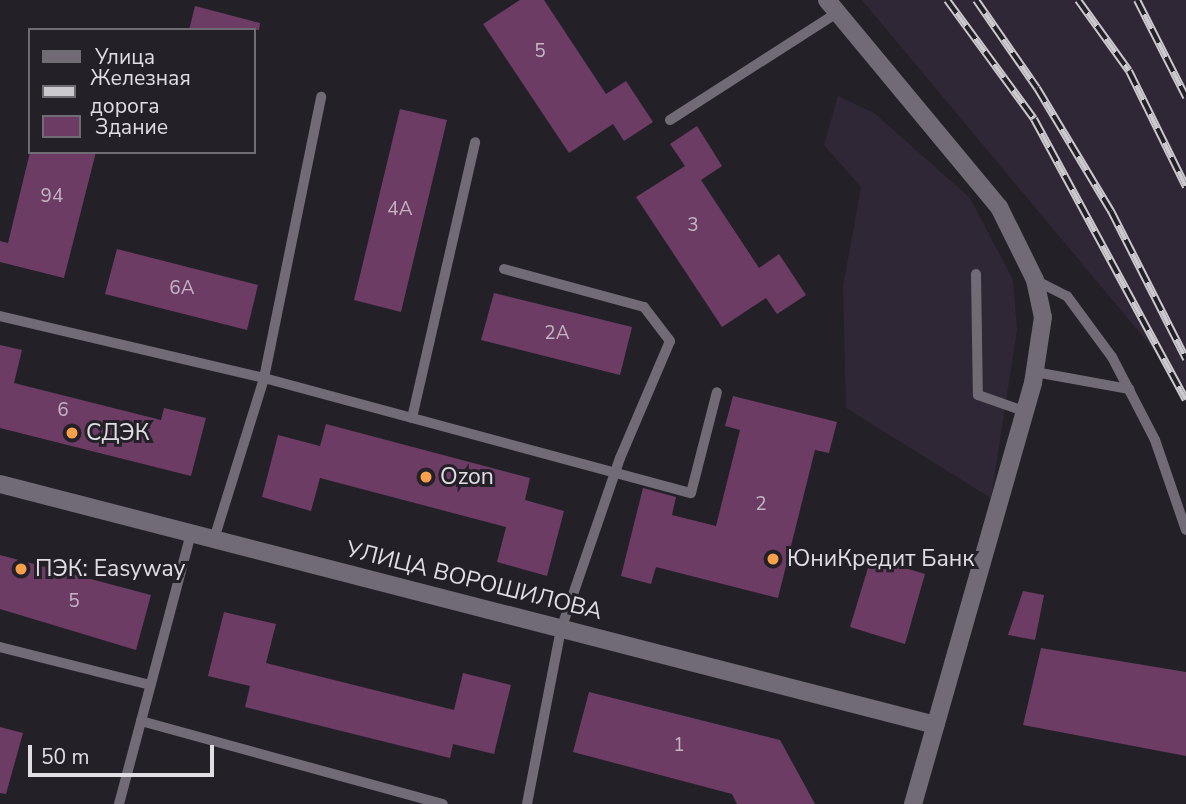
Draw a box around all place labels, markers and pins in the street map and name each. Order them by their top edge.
place label: СДЭК [86,419,150,447]
marker: СДЭК [64,425,80,441]
place label: Ozon [440,463,494,491]
marker: Ozon [418,469,434,485]
place label: ЮниКредит Банк [787,545,974,573]
marker: ЮниКредит Банк [765,551,781,567]
place label: ПЭК: Easyway [35,555,185,583]
marker: ПЭК: Easyway [13,561,29,577]

